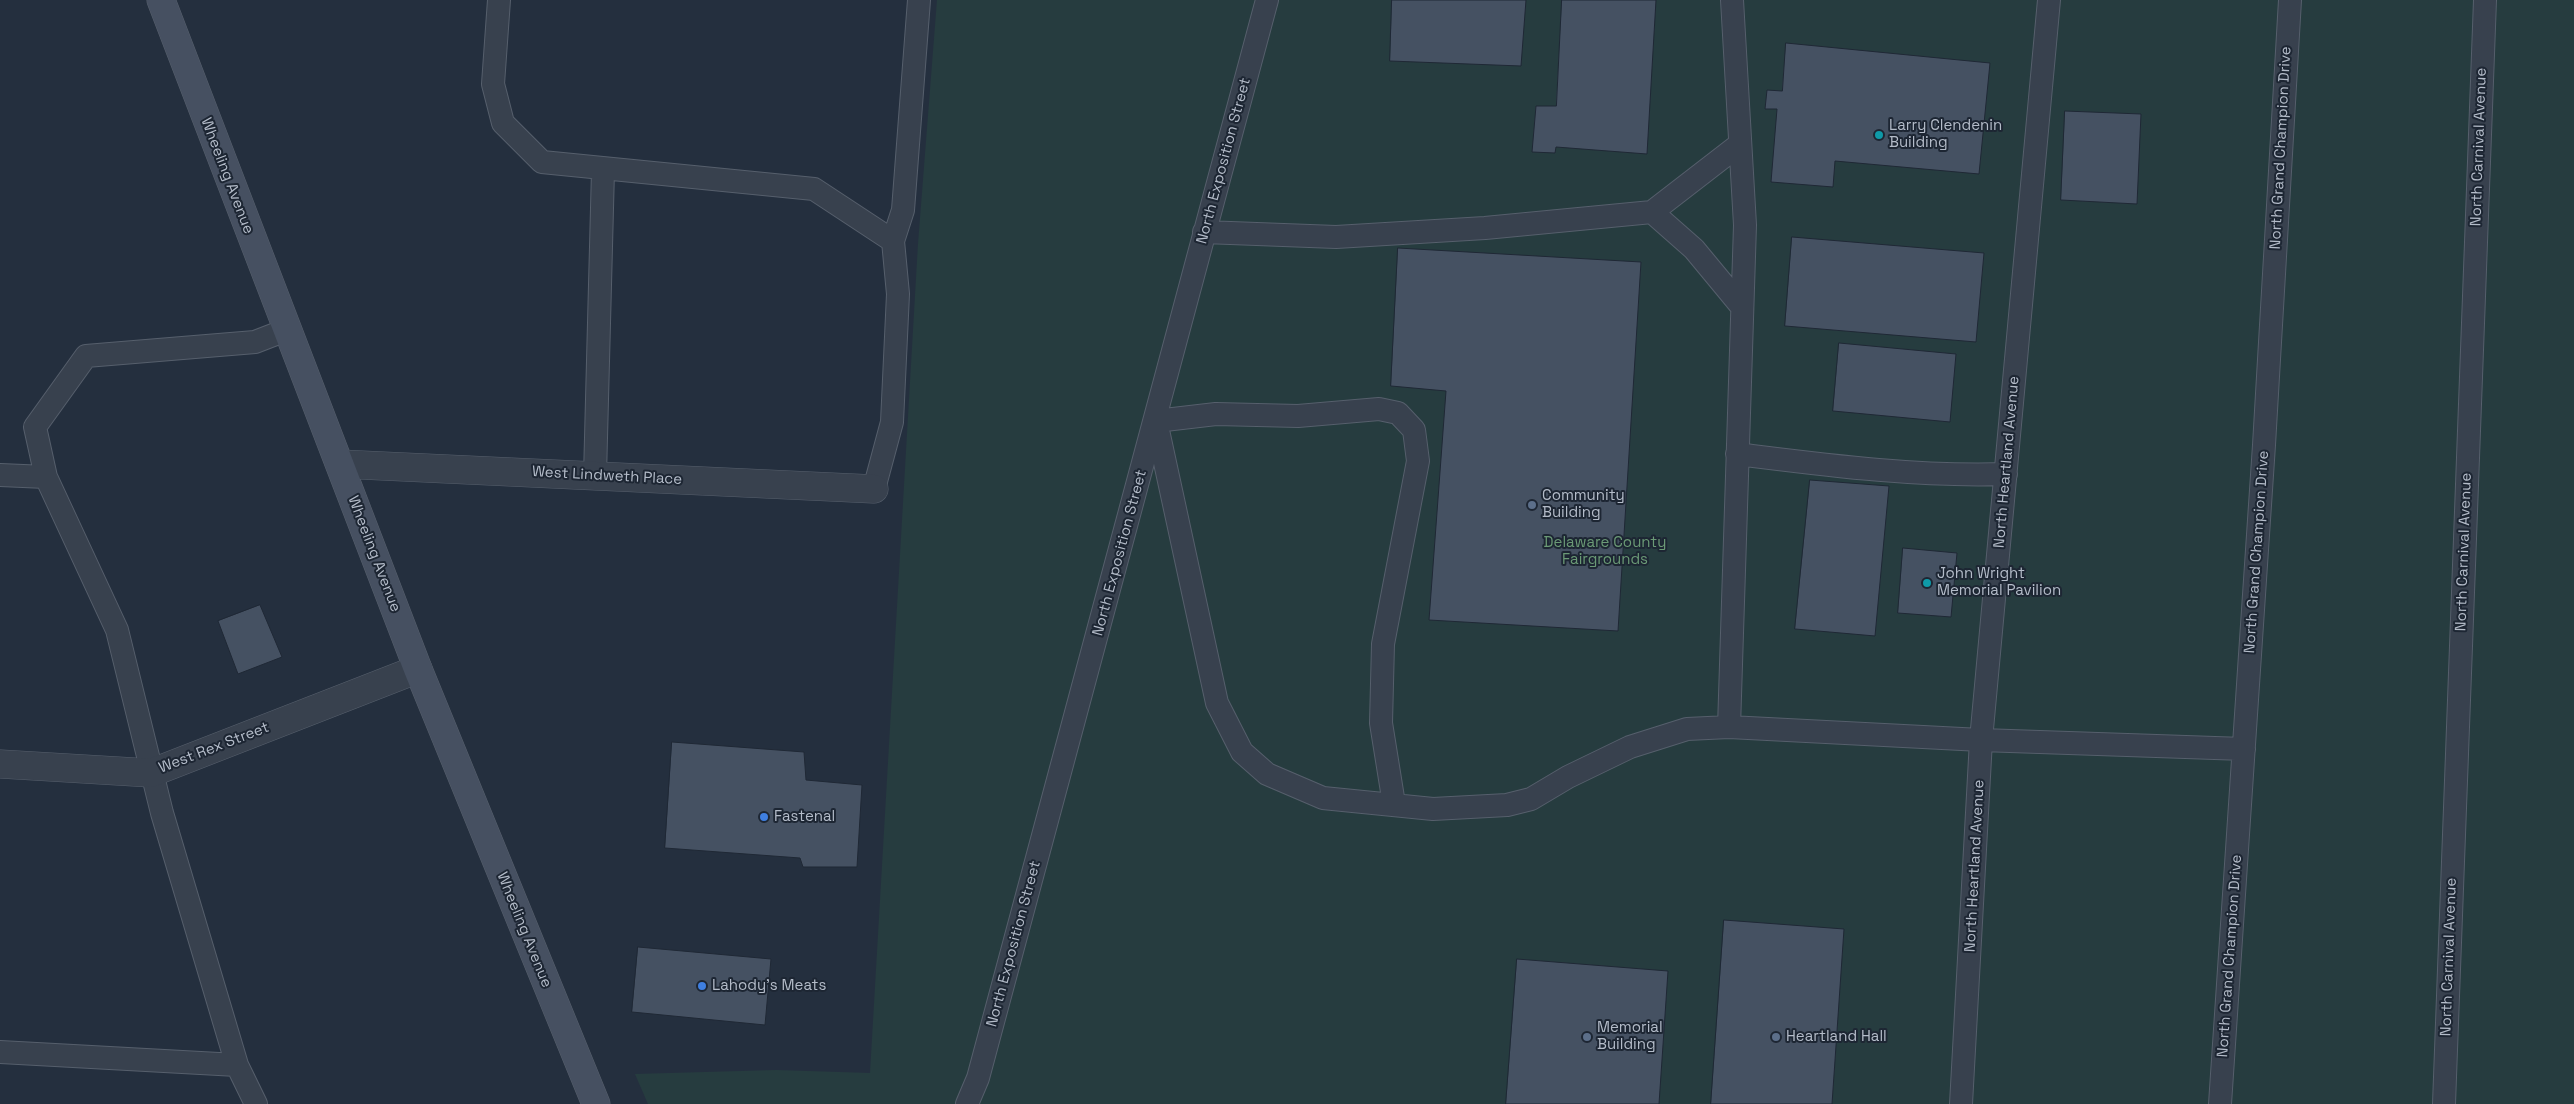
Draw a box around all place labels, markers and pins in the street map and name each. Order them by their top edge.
place label: Larry Clendenin Building [1889,117,2002,152]
marker: Larry Clendenin Building [1873,129,1885,141]
place label: Community Building [1542,487,1625,522]
marker: Community Building [1526,499,1538,511]
place label: John Wright Memorial Pavilion [1937,565,2061,600]
marker: John Wright Memorial Pavilion [1921,577,1933,589]
place label: Fastenal [774,808,835,826]
marker: Fastenal [758,811,770,823]
place label: Lahody's Meats [712,977,826,995]
marker: Lahody's Meats [696,980,708,992]
place label: Memorial Building [1597,1019,1663,1054]
place label: Heartland Hall [1786,1028,1887,1046]
marker: Memorial Building [1581,1031,1593,1043]
marker: Heartland Hall [1770,1031,1782,1043]

